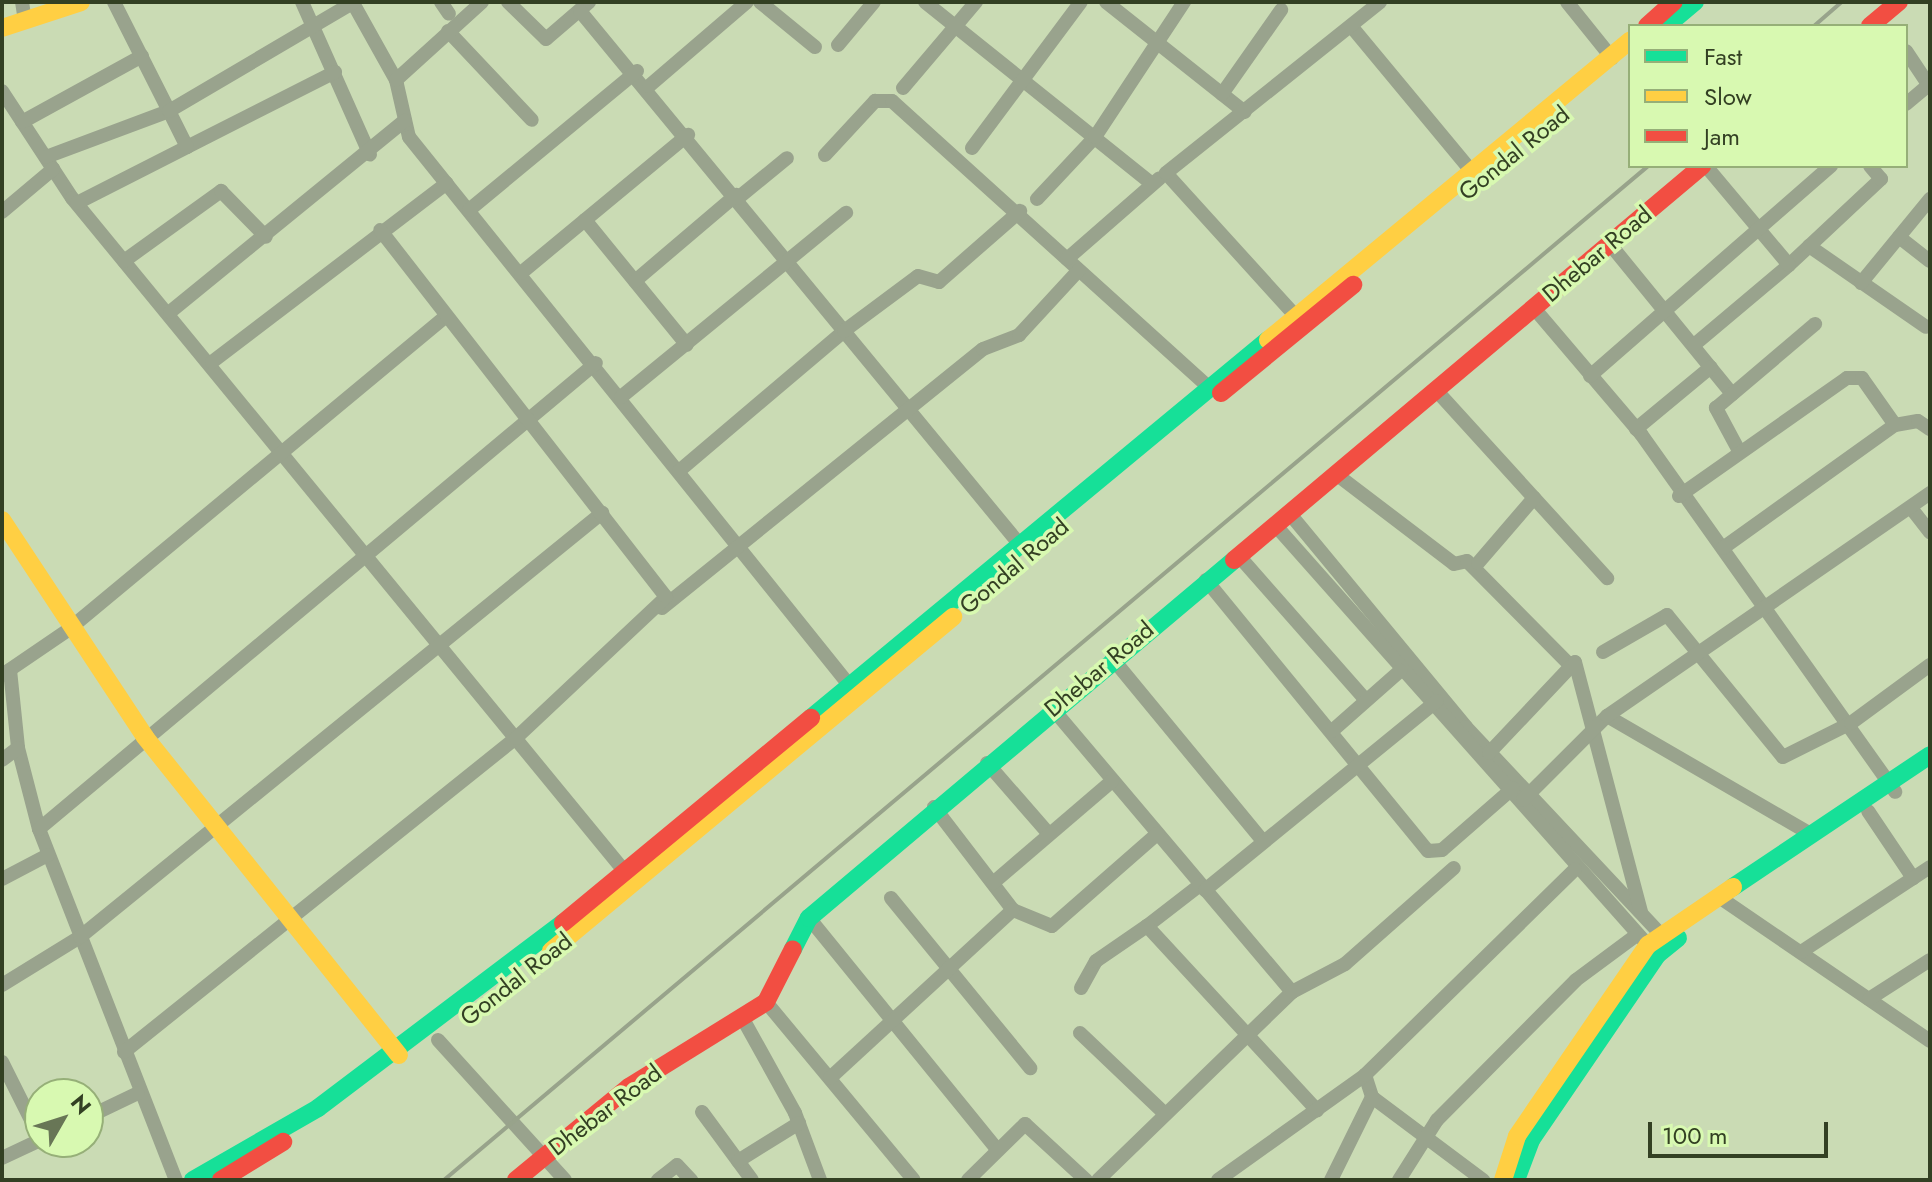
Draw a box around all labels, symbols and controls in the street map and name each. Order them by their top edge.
legend [1628,24,1908,168]
text: Fast [1704,39,1742,74]
text: Slow [1704,79,1752,114]
street label: Gondal Road [1453,100,1575,206]
text: Jam [1704,119,1740,154]
street label: Dhebar Road [1537,200,1657,308]
street label: Gondal Road [953,512,1075,620]
street label: Dhebar Road [1039,615,1159,723]
street label: Gondal Road [454,926,578,1032]
street label: Dhebar Road [543,1058,667,1162]
north arrow [24,1078,104,1158]
text: N [63,1087,99,1121]
scale bar [1652,1106,1832,1156]
text: 100 m [1662,1118,1728,1153]

